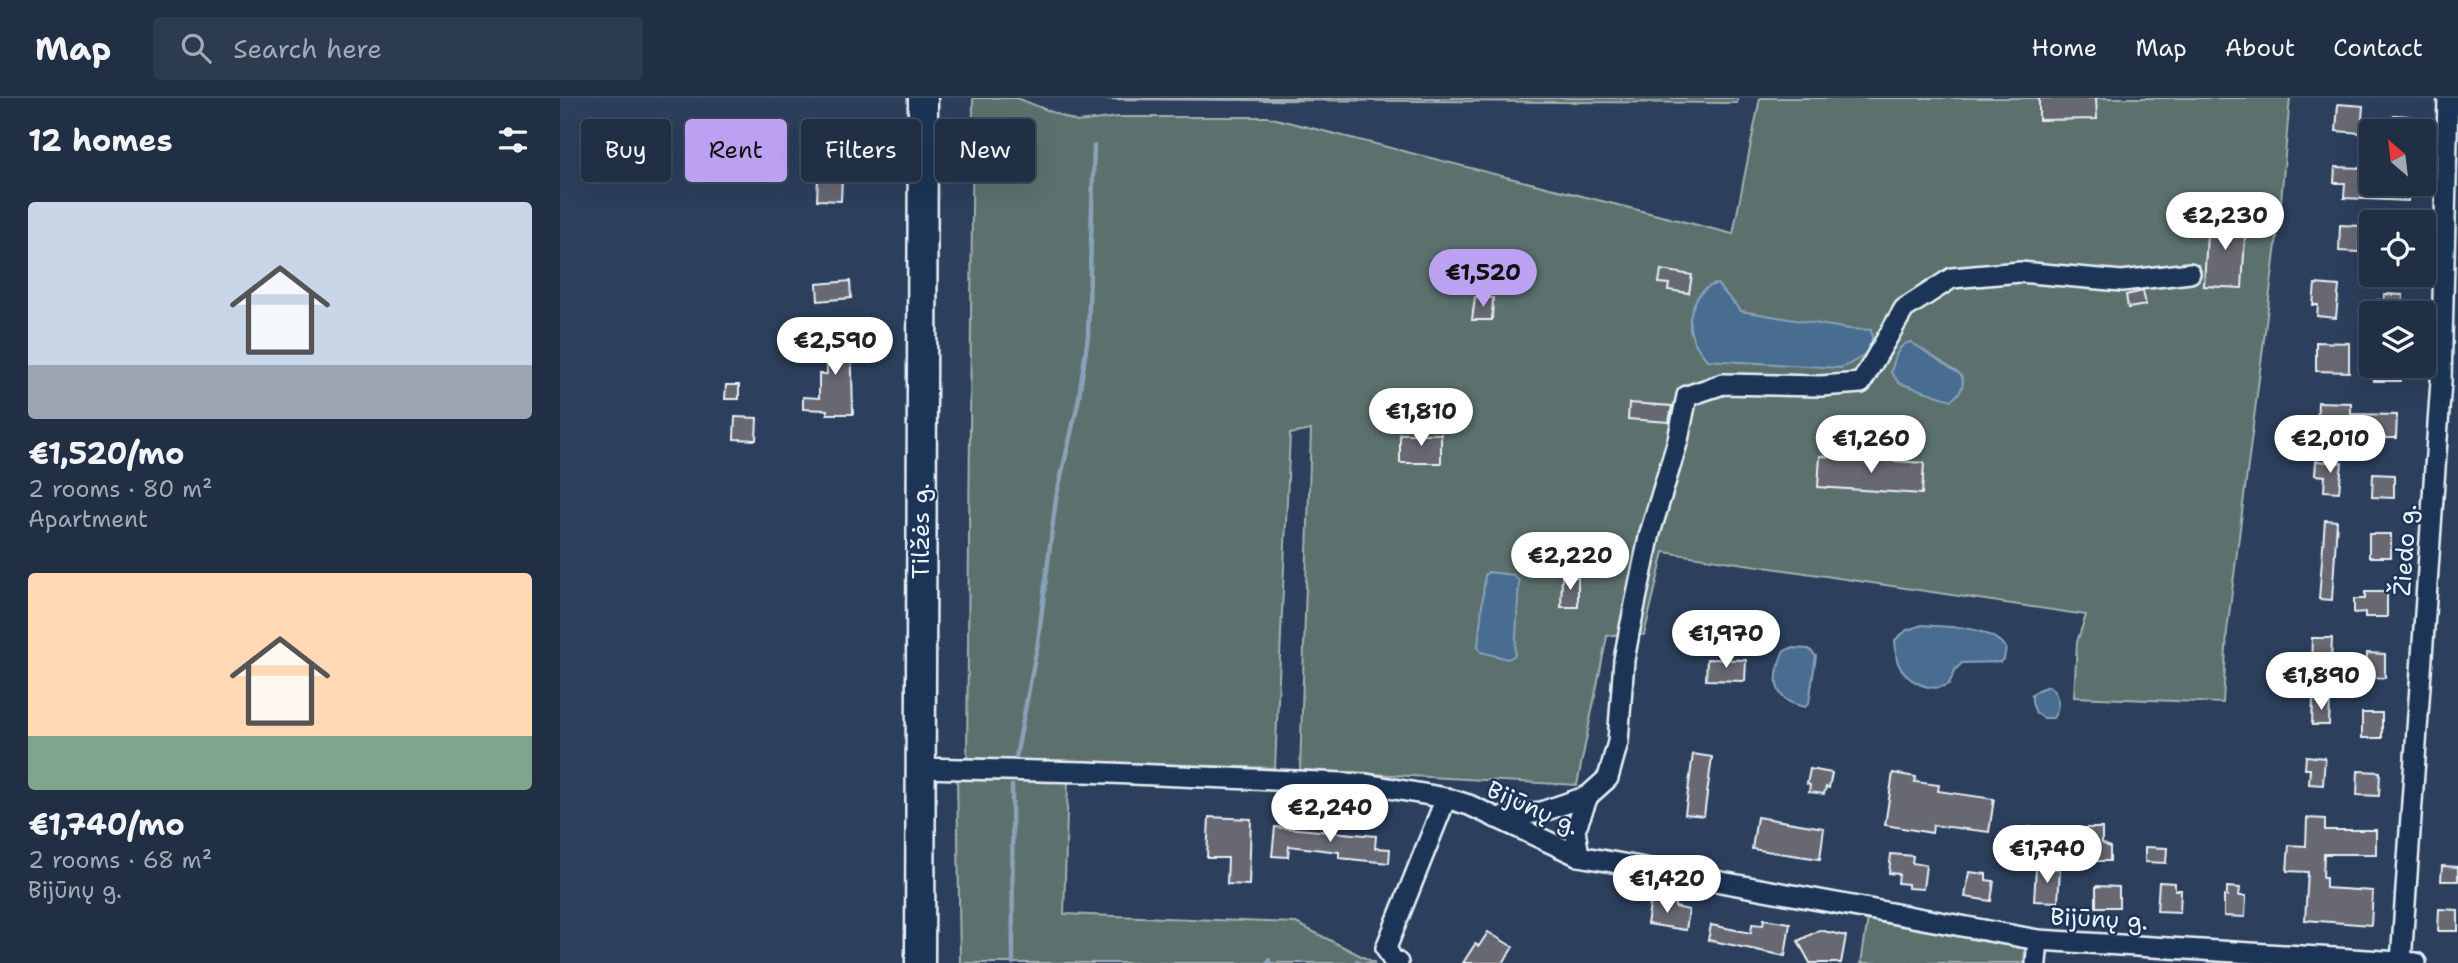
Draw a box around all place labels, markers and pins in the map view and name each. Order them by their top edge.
pin: €2,230 [2168,192,2282,252]
pin: €1,520 [1426,250,1540,309]
pin: €2,590 [778,317,892,377]
pin: €1,810 [1364,388,1478,448]
pin: €1,260 [1814,416,1928,475]
pin: €2,010 [2273,416,2387,475]
pin: €2,220 [1513,532,1627,592]
pin: €1,970 [1669,610,1783,670]
pin: €1,890 [2264,652,2378,712]
pin: €2,240 [1273,784,1387,844]
pin: €1,740 [1990,826,2104,885]
pin: €1,420 [1610,856,1724,915]

